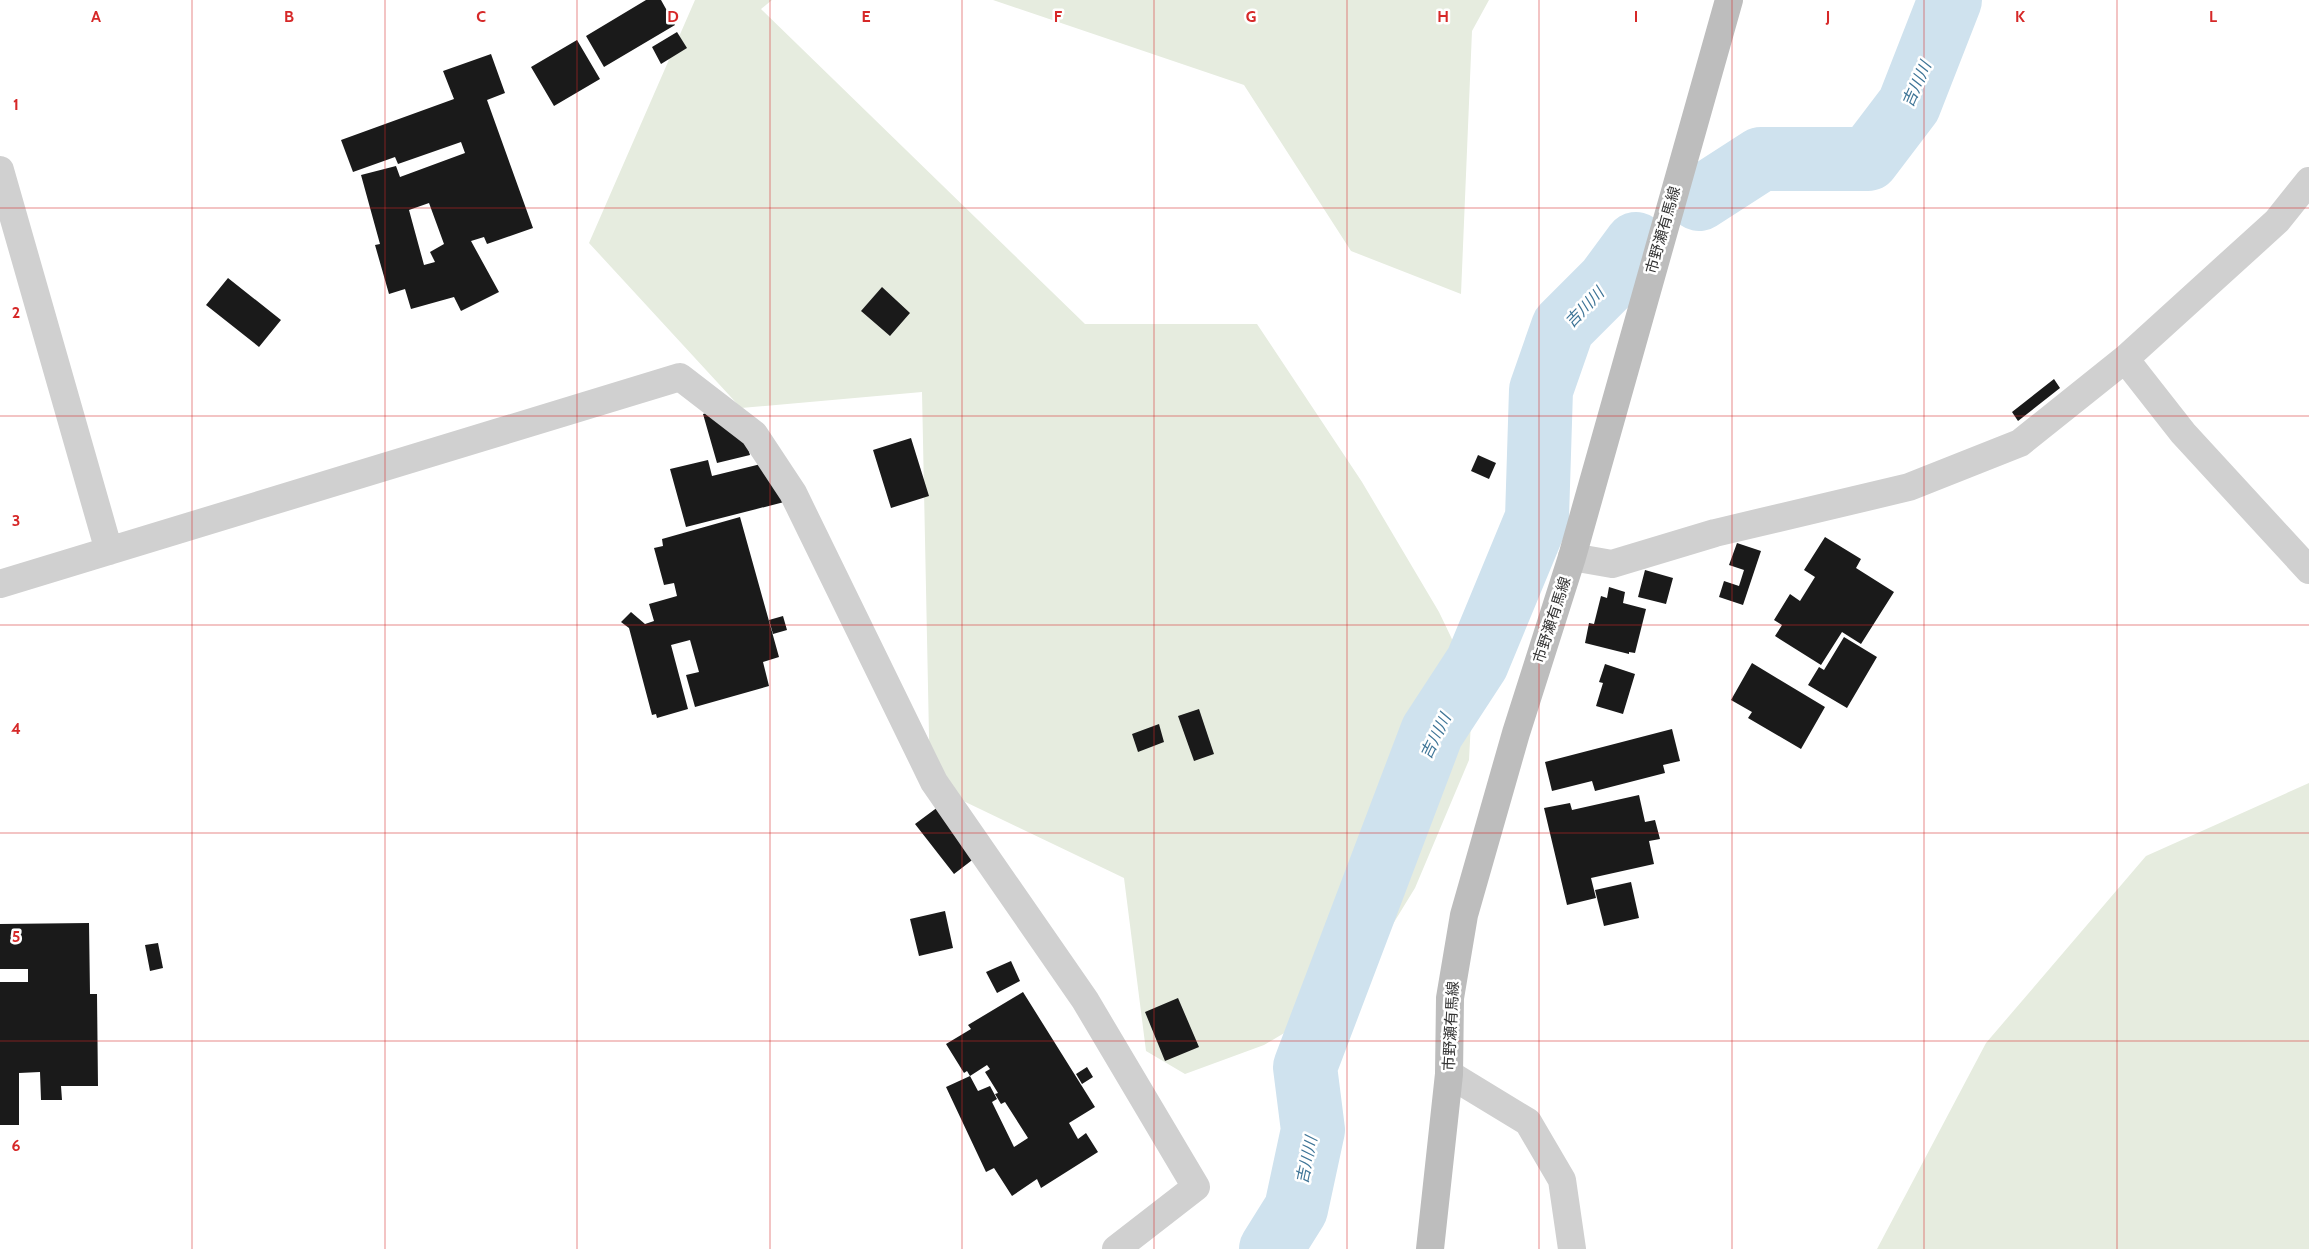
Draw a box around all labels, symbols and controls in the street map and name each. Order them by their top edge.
text: A [91,7,101,26]
text: B [284,7,294,26]
text: C [476,7,486,26]
text: D [667,7,679,26]
text: E [861,7,871,26]
text: F [1054,7,1063,26]
text: G [1246,7,1256,26]
text: H [1437,7,1449,26]
text: I [1634,7,1638,26]
text: J [1825,7,1830,26]
text: K [2015,7,2025,26]
text: L [2209,7,2217,26]
water label: 吉川川 [1898,57,1936,110]
text: 1 [13,95,19,114]
street label: 市野瀬有馬線 [1642,184,1684,276]
water label: 吉川川 [1561,282,1609,331]
text: 2 [12,303,20,322]
text: 3 [12,511,20,530]
street label: 市野瀬有馬線 [1530,574,1574,666]
water label: 吉川川 [1416,709,1455,762]
text: 4 [11,719,21,738]
text: 5 [12,927,20,946]
street label: 市野瀬有馬線 [1440,981,1462,1071]
water label: 吉川川 [1292,1133,1321,1186]
text: 6 [12,1136,21,1155]

